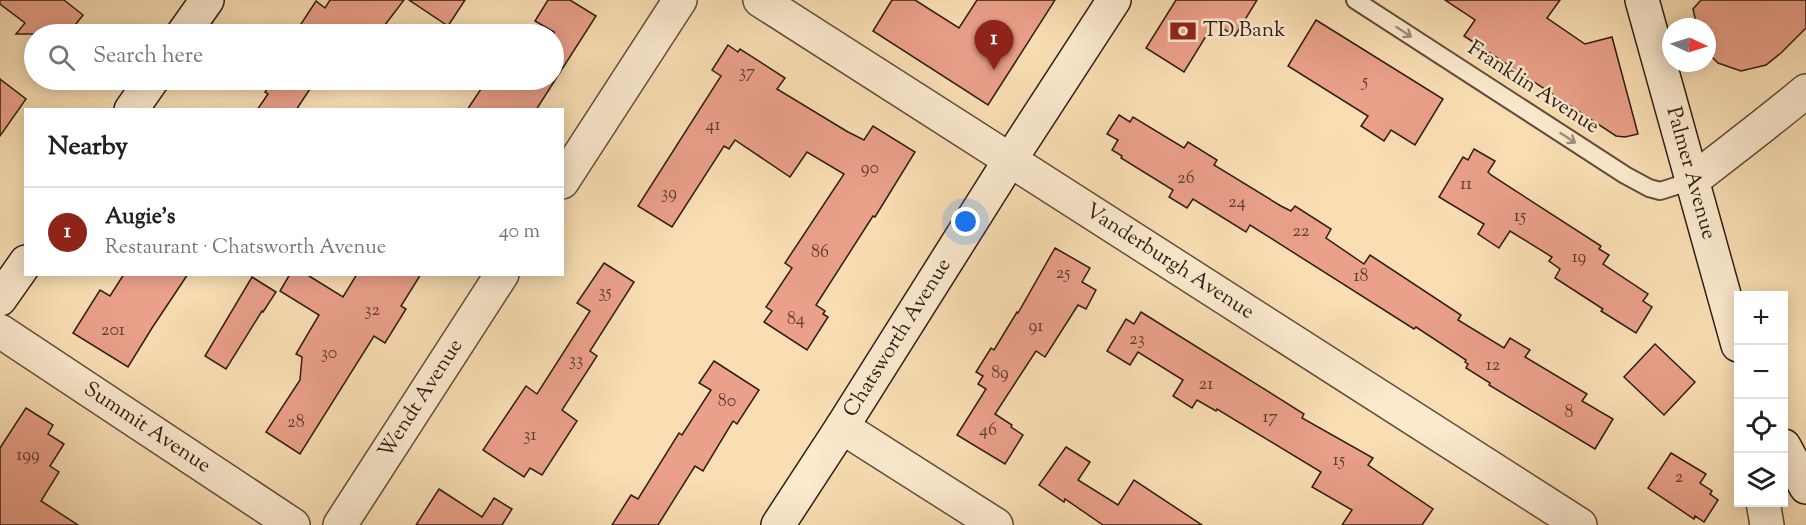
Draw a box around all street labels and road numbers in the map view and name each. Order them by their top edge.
street label: Franklin Avenue [1461,34,1605,142]
street label: Palmer Avenue [1657,104,1723,243]
street label: Vanderburgh Avenue [1079,197,1260,327]
street label: Chatsworth Avenue [836,253,959,424]
street label: Wendt Avenue [372,333,471,465]
street label: Summit Avenue [77,375,216,481]

